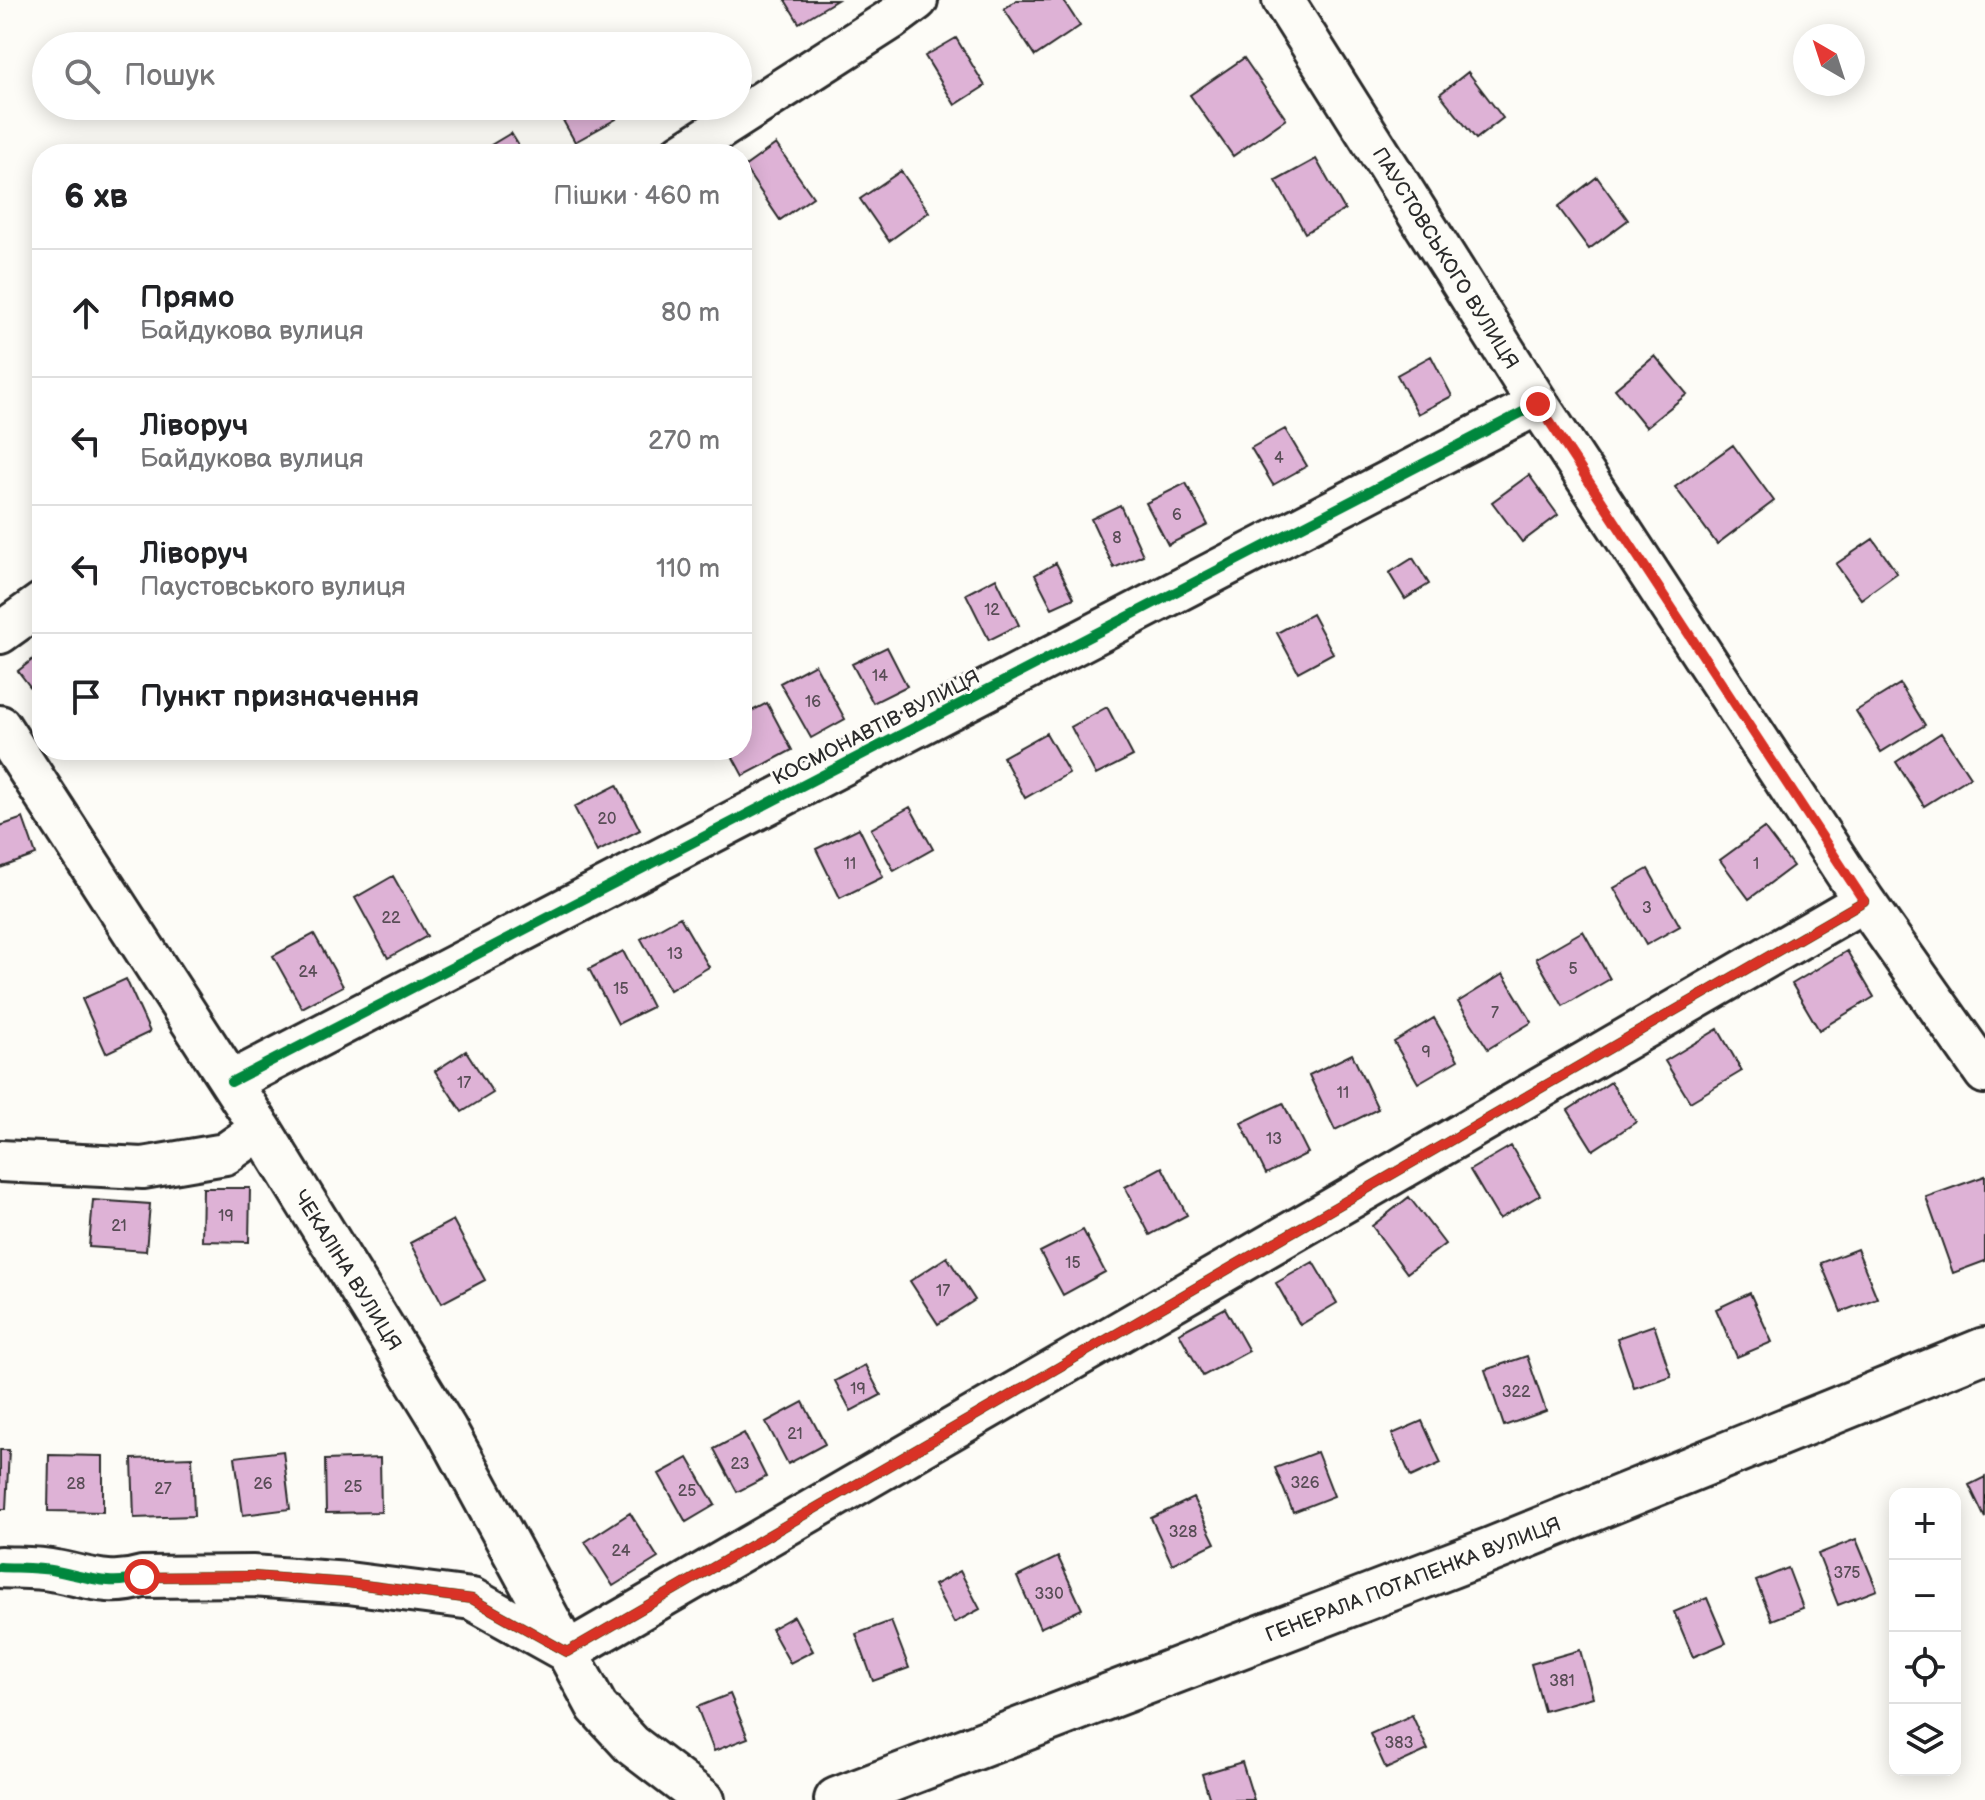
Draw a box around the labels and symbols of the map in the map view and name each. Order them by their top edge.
north arrow [1793,24,1865,96]
street label: ПАУСТОВСЬКОГО ВУЛИЦЯ [1367,143,1523,374]
route end [1520,386,1556,422]
house number: 4 [1274,449,1284,468]
house number: 6 [1172,506,1182,525]
house number: 8 [1112,529,1122,548]
house number: 12 [984,601,1000,620]
street label: КОСМОНАВТІВ ВУЛИЦЯ [769,665,984,791]
house number: 14 [872,667,888,686]
house number: 16 [805,693,821,712]
house number: 20 [598,810,616,829]
house number: 11 [844,855,856,874]
house number: 1 [1753,855,1759,874]
house number: 3 [1642,899,1652,918]
house number: 22 [382,909,401,928]
house number: 13 [667,945,683,964]
house number: 5 [1568,960,1578,979]
house number: 24 [299,963,318,982]
house number: 15 [613,980,629,999]
house number: 7 [1491,1004,1499,1023]
house number: 9 [1421,1043,1431,1062]
house number: 17 [457,1074,471,1093]
house number: 11 [1337,1084,1349,1103]
house number: 13 [1266,1130,1282,1149]
street label: ЧЕКАЛІНА ВУЛИЦЯ [288,1186,406,1355]
house number: 19 [218,1207,234,1226]
house number: 21 [111,1217,127,1236]
house number: 15 [1065,1254,1081,1273]
house number: 17 [936,1282,950,1301]
house number: 19 [850,1380,866,1399]
house number: 322 [1502,1383,1531,1402]
house number: 21 [787,1425,803,1444]
house number: 23 [731,1455,750,1474]
house number: 326 [1290,1474,1320,1493]
house number: 28 [67,1475,85,1494]
house number: 26 [253,1475,273,1494]
house number: 25 [344,1478,362,1497]
house number: 27 [154,1480,172,1499]
house number: 25 [678,1482,696,1501]
street label: ГЕНЕРАЛА ПОТАПЕНКА ВУЛИЦЯ [1262,1512,1564,1647]
house number: 328 [1169,1523,1197,1542]
house number: 24 [612,1542,631,1561]
route start [124,1559,160,1595]
house number: 375 [1834,1564,1860,1583]
house number: 330 [1034,1585,1064,1604]
house number: 381 [1549,1672,1575,1691]
house number: 383 [1384,1734,1414,1753]

